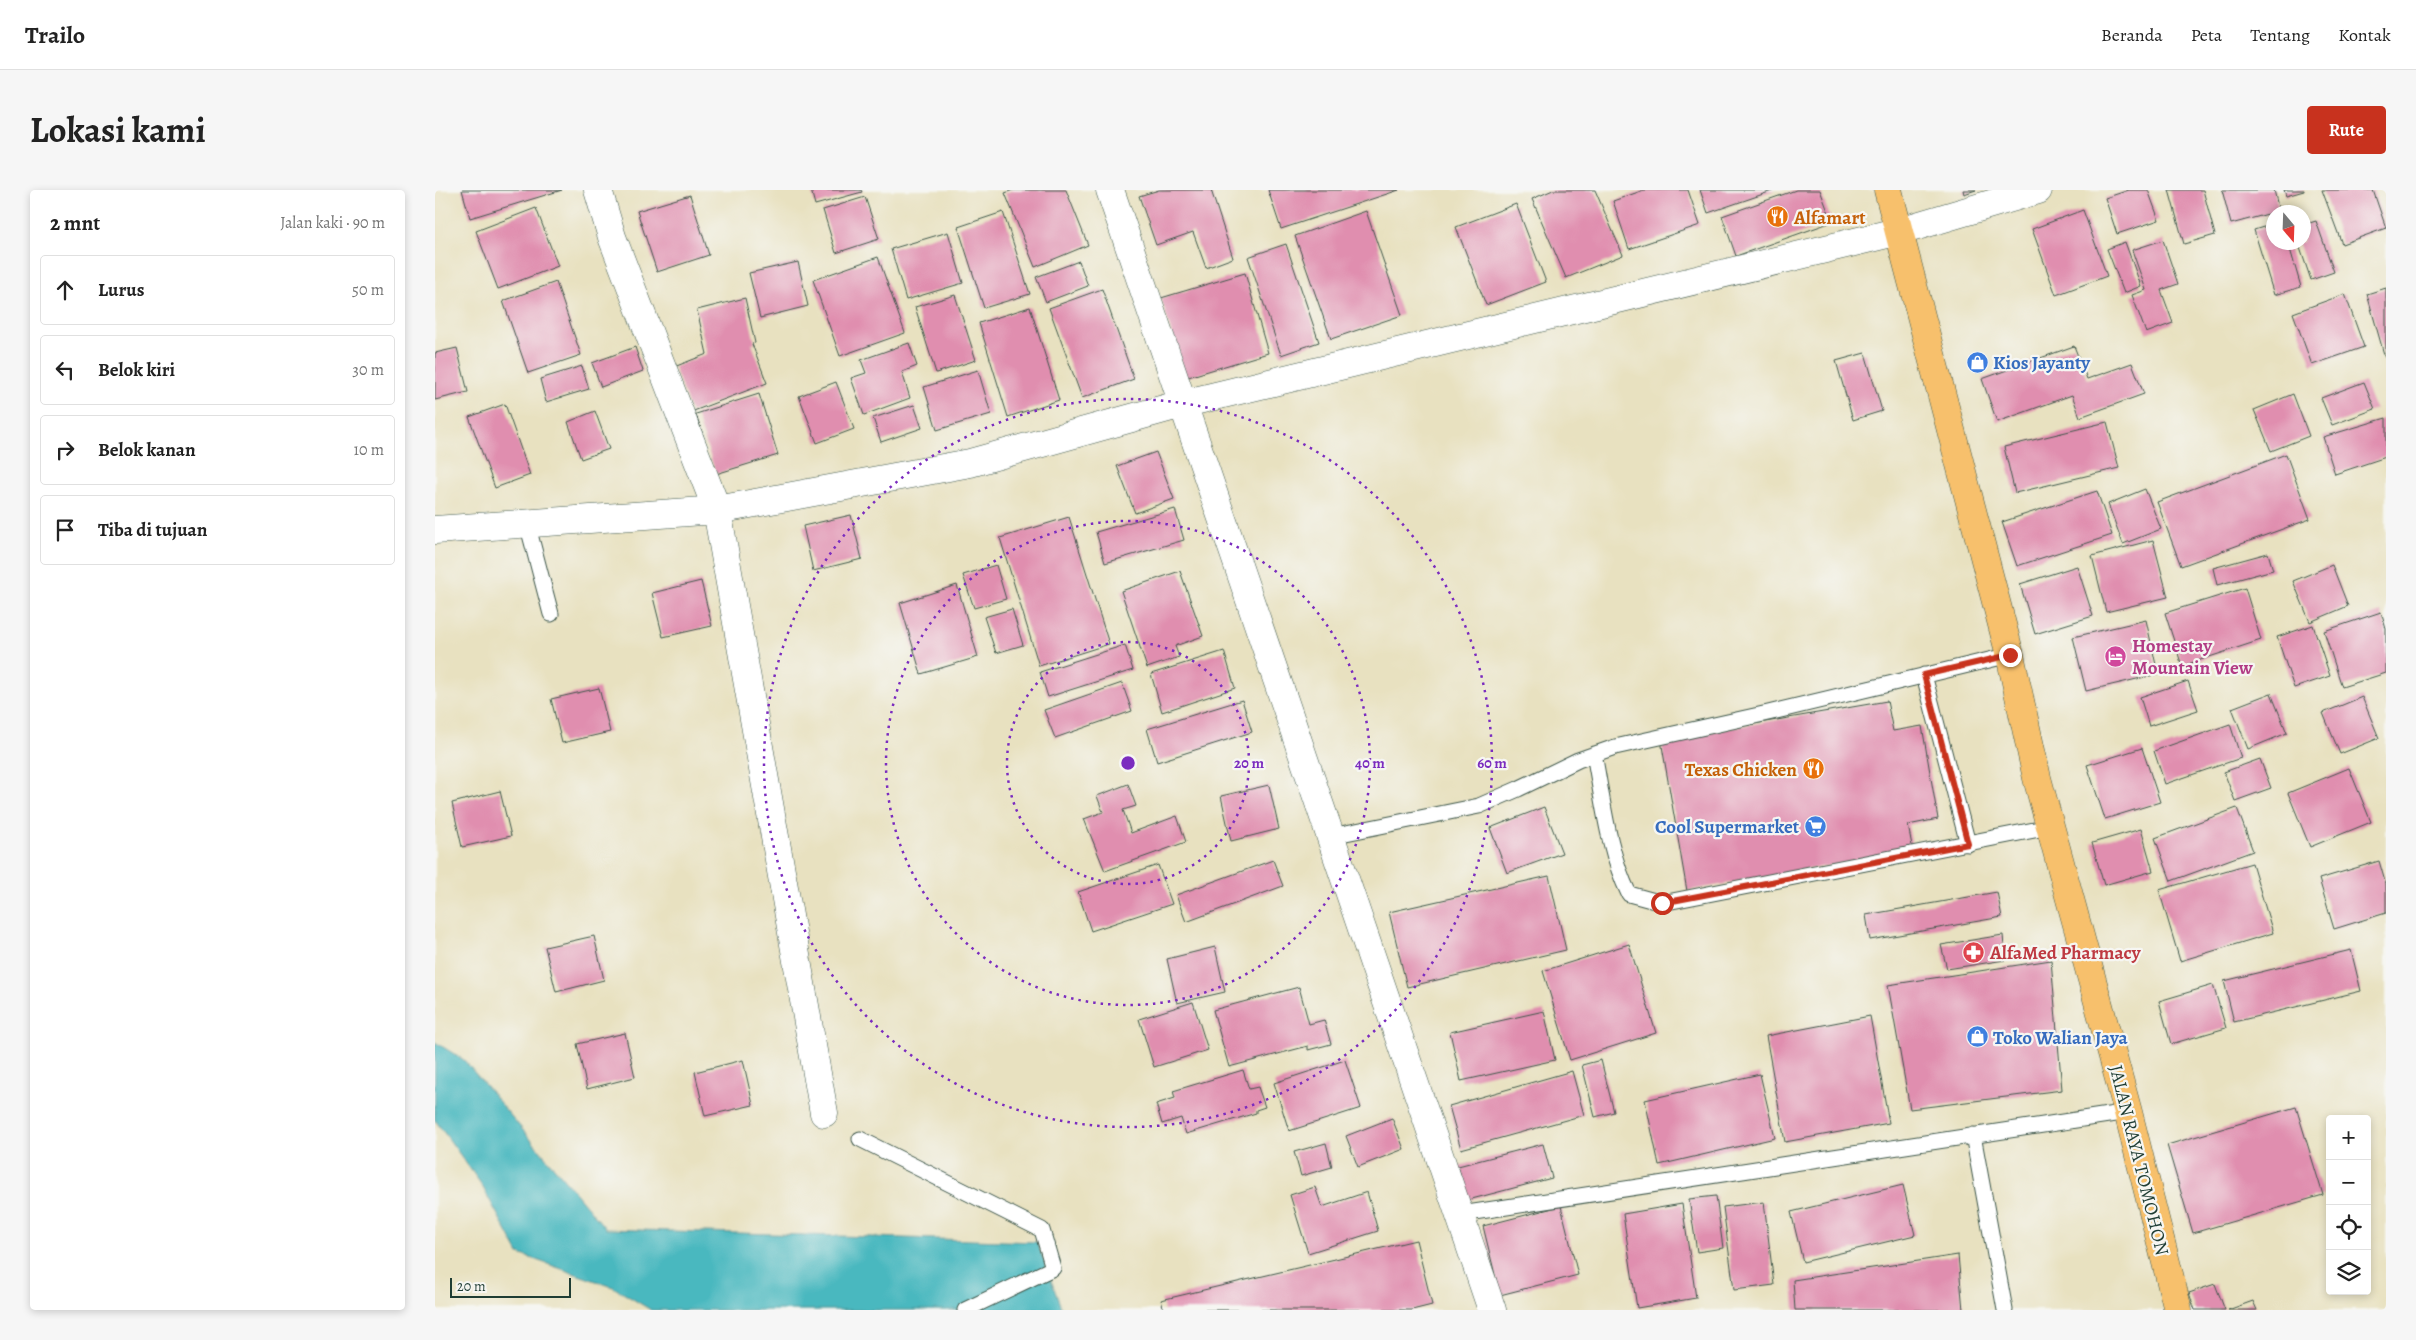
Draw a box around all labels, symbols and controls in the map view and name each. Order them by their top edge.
text: Trailo [25,19,85,51]
text: Beranda [2101,23,2163,47]
text: Peta [2191,23,2222,47]
text: Tentang [2250,23,2310,47]
text: Kontak [2338,23,2391,47]
text: Lokasi kami [30,106,206,154]
button: Rute [2307,106,2386,154]
restaurant icon: Alfamart [1766,205,1790,229]
place label: Alfamart [1793,205,1866,231]
north arrow [2266,205,2311,250]
text: 2 mnt [50,209,100,237]
text: Jalan kaki · 90 m [280,212,385,234]
icon: ahead [51,276,79,304]
text: Lurus [98,277,144,303]
text: 50 m [352,279,384,301]
shop icon: Kios Jayanty [1965,350,1989,374]
place label: Kios Jayanty [1993,350,2091,376]
icon: left [51,356,79,384]
text: Belok kiri [98,357,175,383]
text: 30 m [352,359,384,381]
icon: right [51,436,79,464]
text: Belok kanan [98,437,196,463]
text: 10 m [354,439,384,461]
icon: arrive [51,516,79,544]
text: Tiba di tujuan [98,517,207,543]
place label: Homestay Mountain View [2132,633,2254,681]
route end [1999,644,2022,667]
hotel icon: Homestay Mountain View [2104,644,2128,668]
text: 20 m [1234,753,1264,773]
text: 40 m [1355,753,1385,773]
text: 60 m [1477,753,1507,773]
centre of rings [1119,754,1137,772]
place label: Texas Chicken [1684,757,1797,783]
restaurant icon: Texas Chicken [1801,757,1825,781]
place label: Cool Supermarket [1655,814,1800,840]
supermarket icon: Cool Supermarket [1803,814,1827,838]
route start [1651,892,1674,915]
pharmacy icon: AlfaMed Pharmacy [1962,940,1986,964]
place label: AlfaMed Pharmacy [1989,940,2142,966]
shop icon: Toko Walian Jaya [1965,1025,1989,1049]
place label: Toko Walian Jaya [1993,1025,2128,1051]
street label: JALAN RAYA TOMOHON [2103,1062,2175,1259]
map controls [2326,1115,2371,1295]
button: + [2326,1115,2371,1160]
button: − [2326,1160,2371,1205]
button: locate [2326,1205,2371,1250]
button: layers [2326,1250,2371,1295]
scale bar [450,1275,571,1298]
text: 20 m [457,1277,486,1296]

